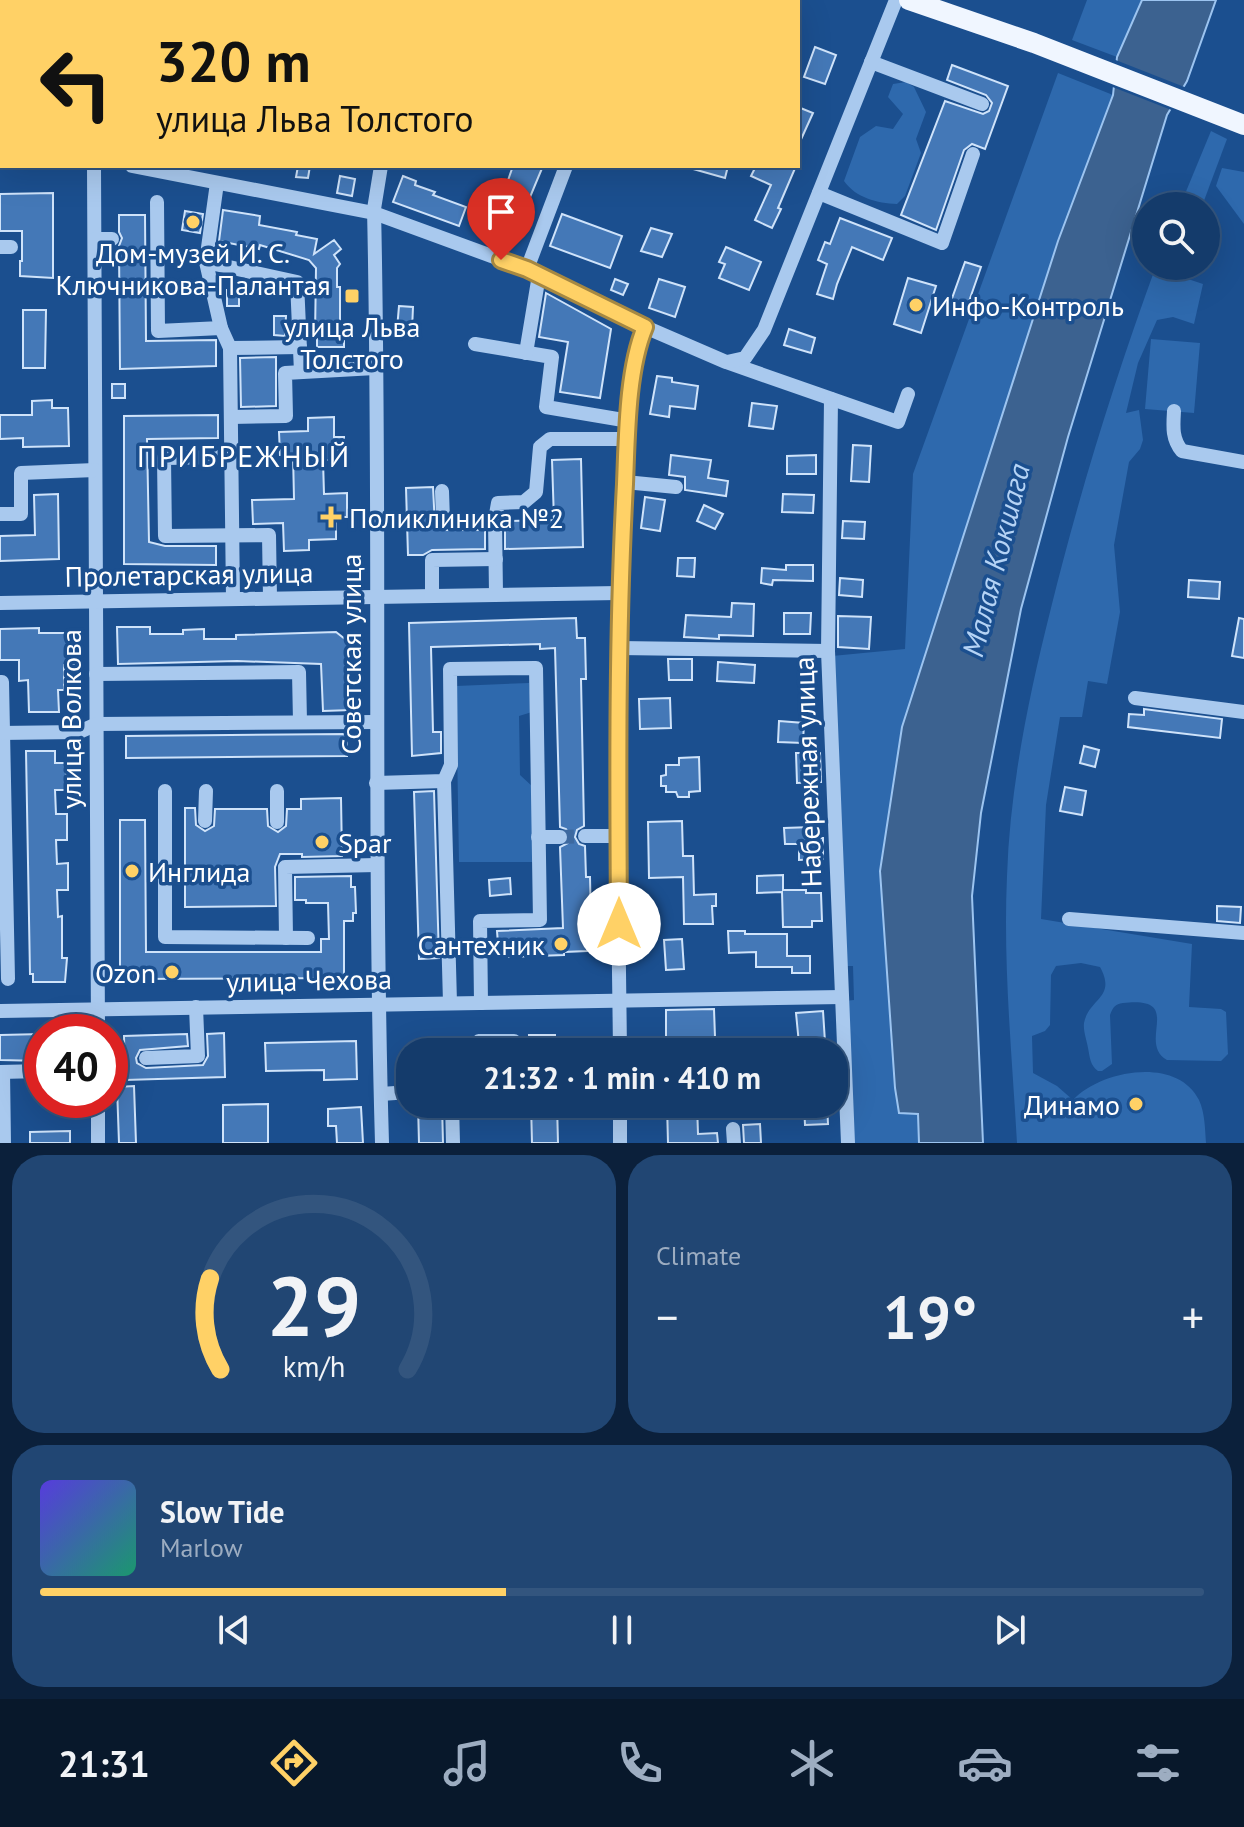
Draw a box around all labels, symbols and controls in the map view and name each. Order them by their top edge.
text: 320 m [156,25,311,97]
icon: left [24,32,128,136]
text: улица Льва Толстого [156,95,474,142]
pin [467,178,535,260]
icon: arrive [479,190,523,234]
map controls [1132,192,1220,280]
button: search [1132,192,1220,280]
marker: Дом-музей И. С. Ключникова-Палантая [184,213,202,231]
place label: Дом-музей И. С. Ключникова-Палантая [55,234,331,303]
marker: улица Льва Толстого [343,287,361,305]
place label: Инфо-Контроль [932,287,1124,324]
marker: Инфо-Контроль [907,296,925,314]
place label: улица Льва Толстого [284,308,420,377]
district label: ПРИБРЕЖНЫЙ [137,436,351,475]
water label: Малая Кокшага [952,459,1038,661]
place label: Поликлиника №2 [349,499,564,536]
marker: Поликлиника №2 [320,506,342,528]
street label: Пролетарская улица [64,553,314,595]
street label: Советская улица [332,554,369,754]
street label: улица Волкова [52,629,89,809]
street label: Набережная улица [784,656,830,888]
place label: Spar [338,824,392,861]
marker: Spar [313,833,331,851]
place label: Инглида [148,853,250,890]
marker: Инглида [123,862,141,880]
position arrow [577,882,661,966]
place label: Сантехник [417,926,546,963]
marker: Сантехник [552,935,570,953]
place label: Ozon [95,954,156,991]
street label: улица Чехова [226,960,392,1000]
marker: Ozon [163,963,181,981]
speed limit sign: 40 [24,1014,128,1118]
text: 21:32 · 1 min · 410 m [483,1058,761,1097]
place label: Динамо [1024,1086,1120,1123]
marker: Динамо [1127,1095,1145,1113]
text: Climate [656,1239,741,1272]
text: 29 [267,1251,361,1359]
text: 19° [883,1278,977,1356]
text: − [656,1288,678,1345]
text: + [1182,1288,1204,1345]
text: km/h [283,1348,345,1385]
text: Slow Tide [160,1492,285,1531]
text: Marlow [160,1531,243,1564]
icon: previous [212,1608,256,1652]
icon: pause [600,1608,644,1652]
icon: next [988,1608,1032,1652]
icon: directions [266,1735,322,1791]
icon: music [439,1735,495,1791]
icon: phone [612,1735,668,1791]
icon: climate [784,1735,840,1791]
icon: car [957,1735,1013,1791]
icon: filters [1130,1735,1186,1791]
text: 21:31 [58,1740,150,1787]

